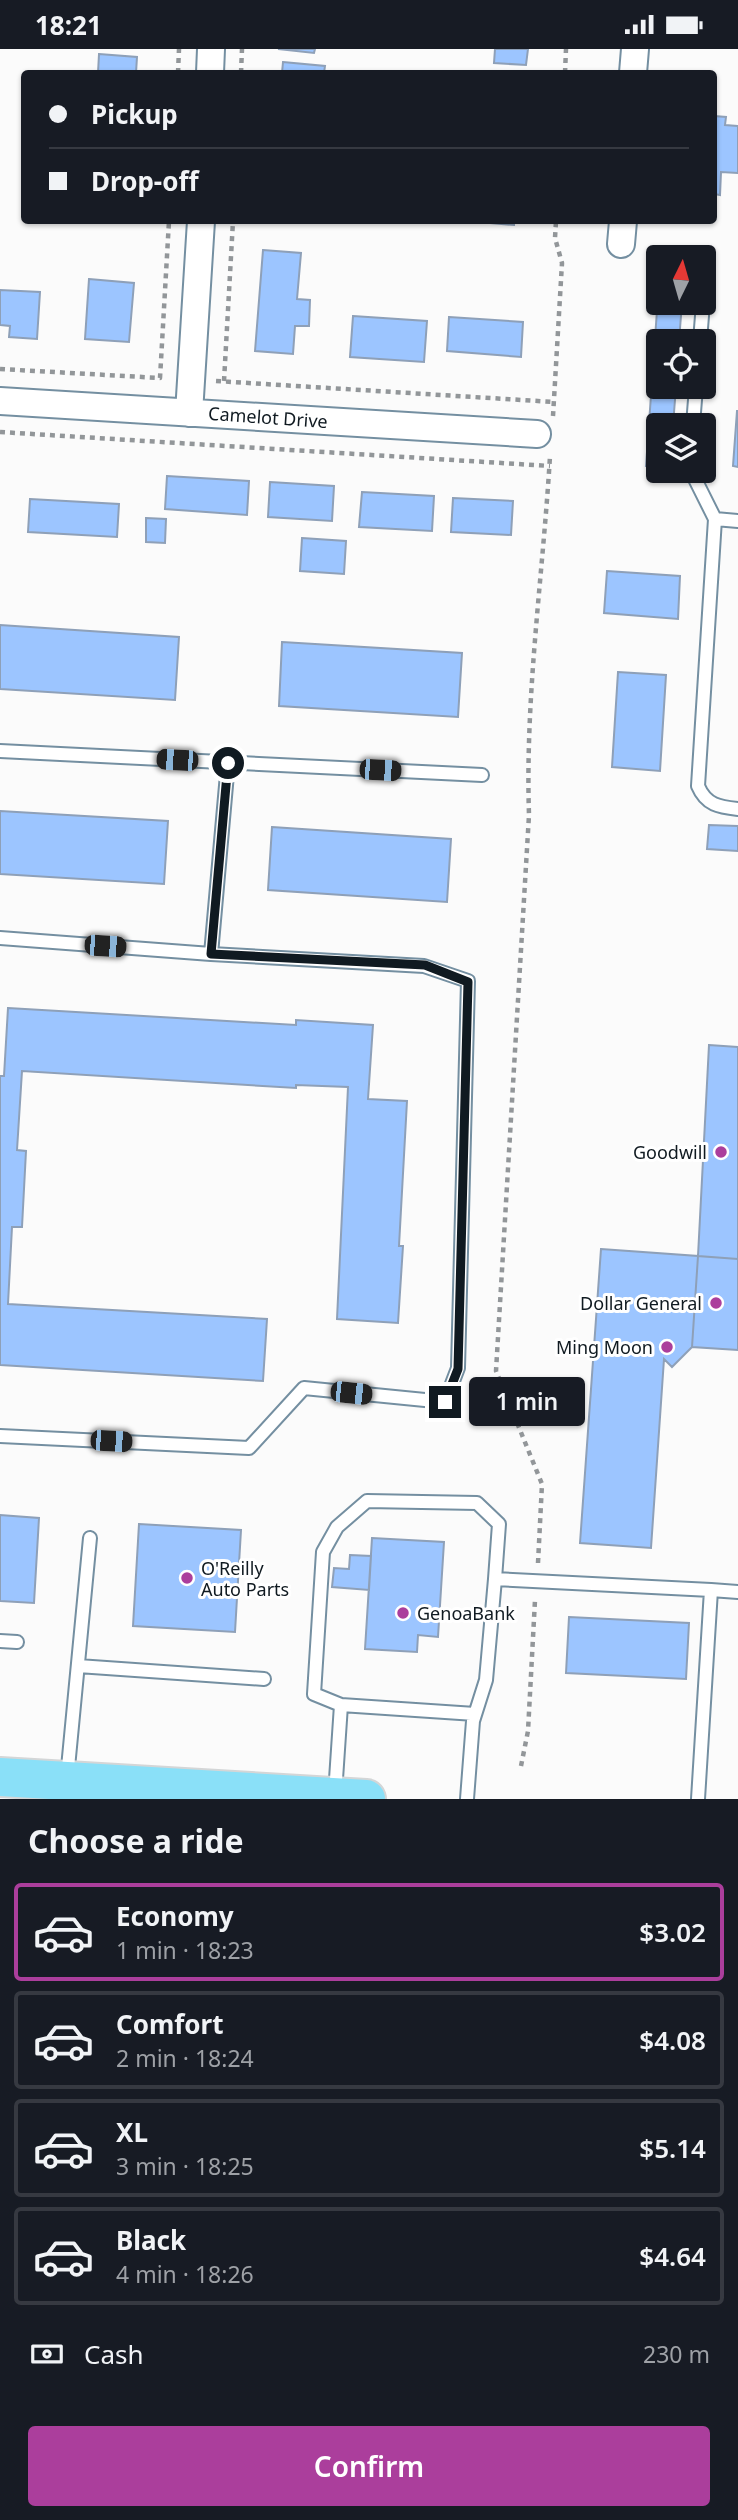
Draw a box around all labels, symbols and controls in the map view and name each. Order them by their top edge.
text: 18:21 [35,7,102,43]
text: Pickup [91,96,178,132]
text: Drop-off [91,163,198,199]
north arrow [646,245,716,315]
map controls [646,245,716,483]
button: locate [646,329,716,399]
street label: Camelot Drive [207,401,329,433]
button: layers [646,413,716,483]
route start [212,747,244,779]
car [156,748,199,772]
car [359,758,402,782]
car [84,934,127,958]
place label: Goodwill [633,1140,707,1164]
marker: Goodwill [713,1144,729,1160]
place label: Dollar General [580,1291,702,1315]
marker: Dollar General [708,1295,724,1311]
place label: Ming Moon [556,1335,653,1359]
marker: Ming Moon [659,1339,675,1355]
callout: 1 min [470,1377,585,1427]
car [330,1380,373,1406]
text: 1 min [496,1385,558,1417]
route end [429,1386,461,1418]
car [90,1429,133,1453]
place label: O'Reilly Auto Parts [201,1556,289,1601]
marker: O'Reilly Auto Parts [179,1570,195,1586]
place label: GenoaBank [417,1601,515,1625]
marker: GenoaBank [395,1605,411,1621]
text: Choose a ride [28,1819,244,1862]
text: Economy [116,1898,234,1934]
icon: car [32,1901,95,1964]
text: $3.02 [639,1914,706,1950]
text: 1 min · 18:23 [116,1934,254,1966]
text: Comfort [116,2006,224,2042]
icon: car [32,2009,95,2072]
text: $4.08 [639,2022,706,2058]
text: 2 min · 18:24 [116,2042,254,2074]
text: XL [116,2114,148,2150]
icon: car [32,2117,95,2180]
text: $5.14 [639,2130,706,2166]
text: 3 min · 18:25 [116,2150,254,2182]
text: Black [116,2222,186,2258]
icon: car [32,2225,95,2288]
text: $4.64 [639,2238,706,2274]
text: 4 min · 18:26 [116,2258,254,2290]
icon: cash [28,2335,66,2373]
text: Cash [84,2336,144,2372]
text: 230 m [643,2338,710,2370]
button: Confirm [28,2426,710,2506]

